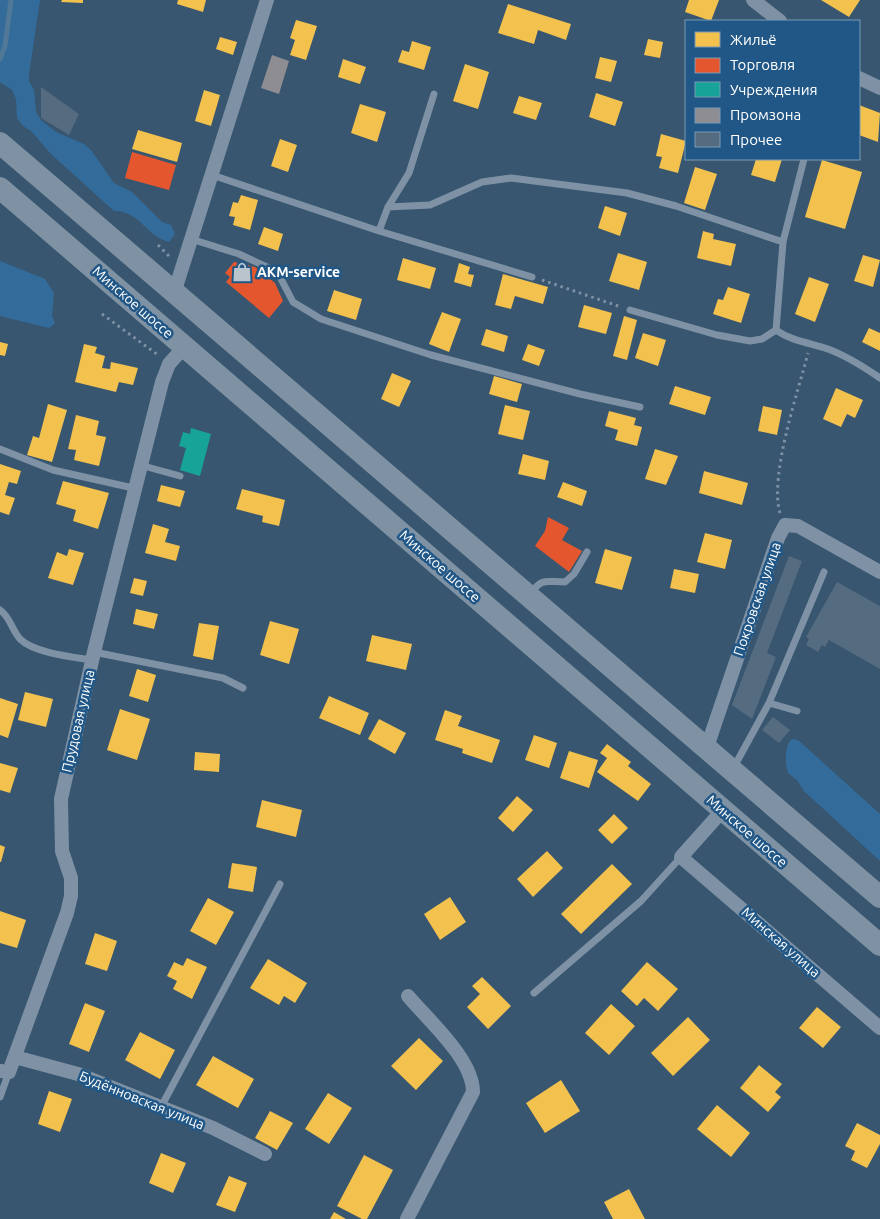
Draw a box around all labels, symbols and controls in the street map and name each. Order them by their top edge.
legend [685,20,860,160]
text: Жильё [730,31,777,48]
text: Торговля [730,56,795,73]
text: Учреждения [730,81,818,98]
text: Промзона [730,106,801,123]
text: Прочее [730,131,782,148]
shop icon: AKM-service [231,261,253,283]
street label: Минское шоссе [89,263,177,341]
place label: AKM-service [257,264,340,280]
street label: Минское шоссе [396,527,484,605]
street label: Покровская улица [730,540,784,658]
street label: Прудовая улица [58,668,98,774]
street label: Минское шоссе [703,792,791,870]
street label: Минская улица [739,904,823,980]
street label: Будённовская улица [77,1068,207,1132]

